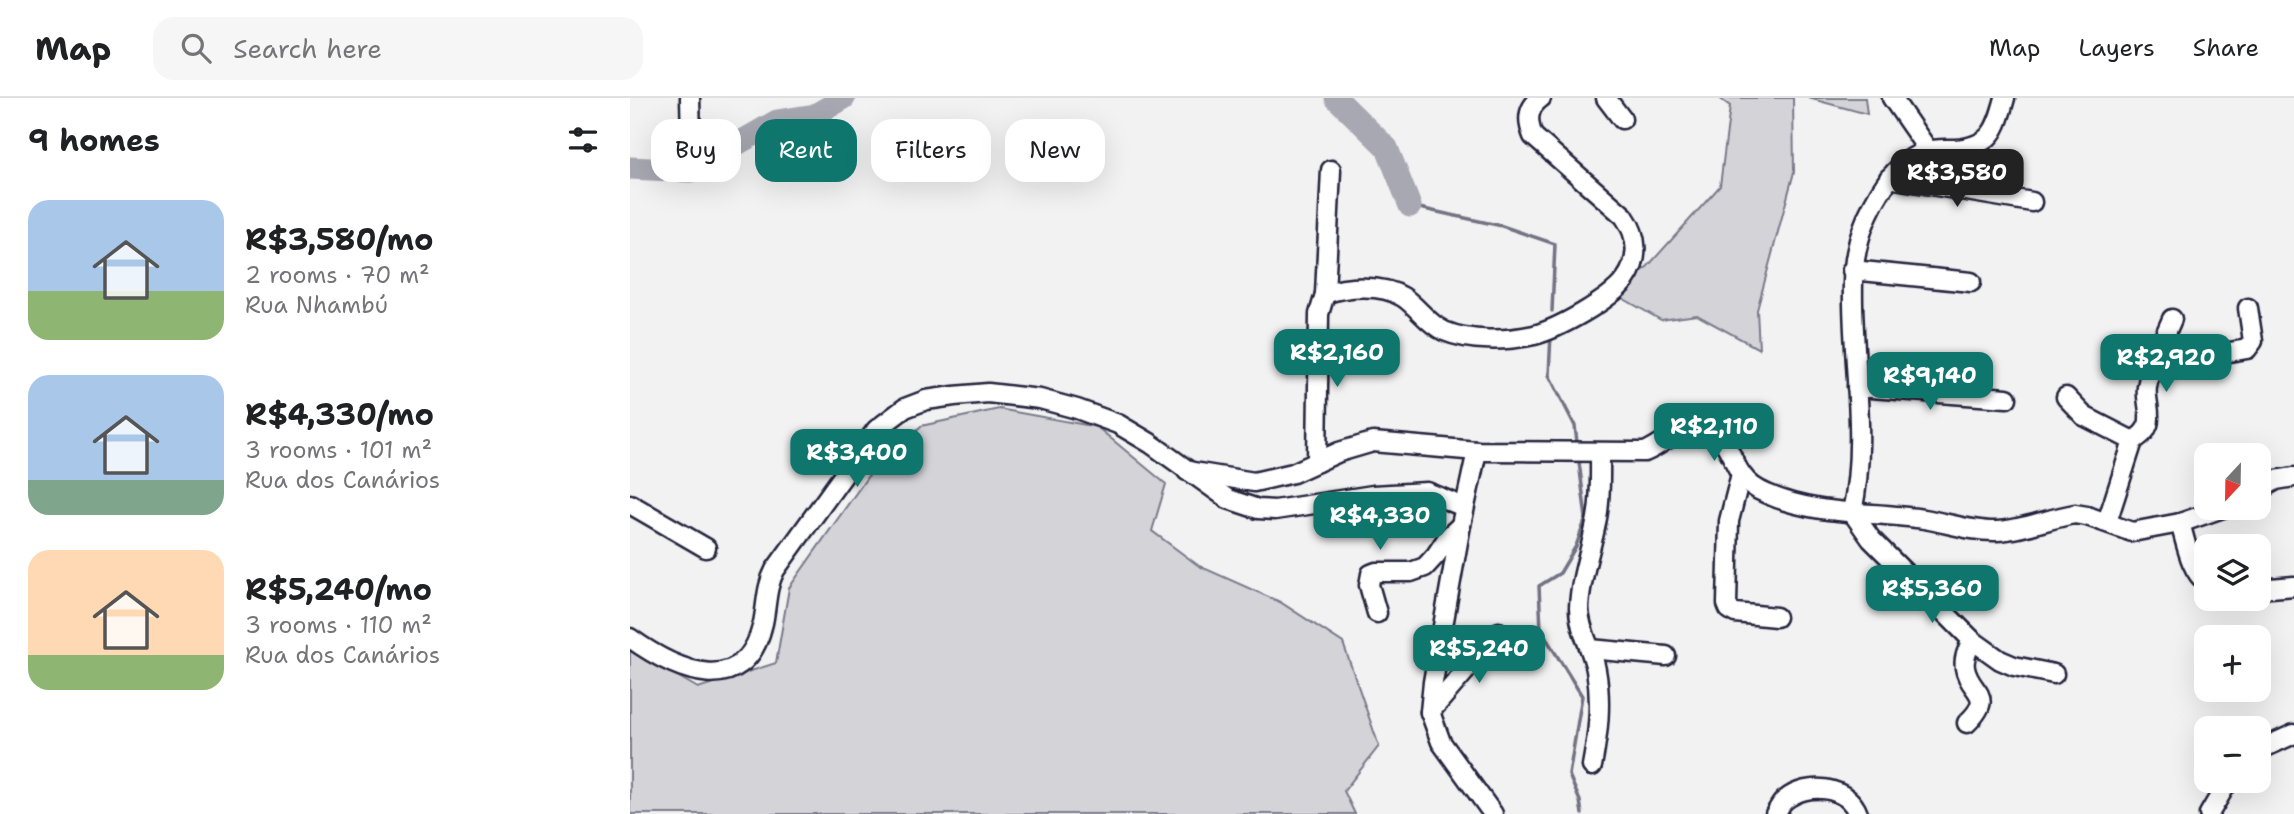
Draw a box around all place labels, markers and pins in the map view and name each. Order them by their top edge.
pin: R$3,580 [1892,150,2022,209]
pin: R$2,160 [1272,330,1402,389]
pin: R$2,920 [2101,334,2231,394]
pin: R$9,140 [1865,352,1995,412]
pin: R$2,110 [1649,404,1779,463]
pin: R$3,400 [792,430,922,489]
pin: R$4,330 [1315,492,1445,552]
pin: R$5,360 [1867,566,1997,625]
pin: R$5,240 [1414,626,1544,685]

